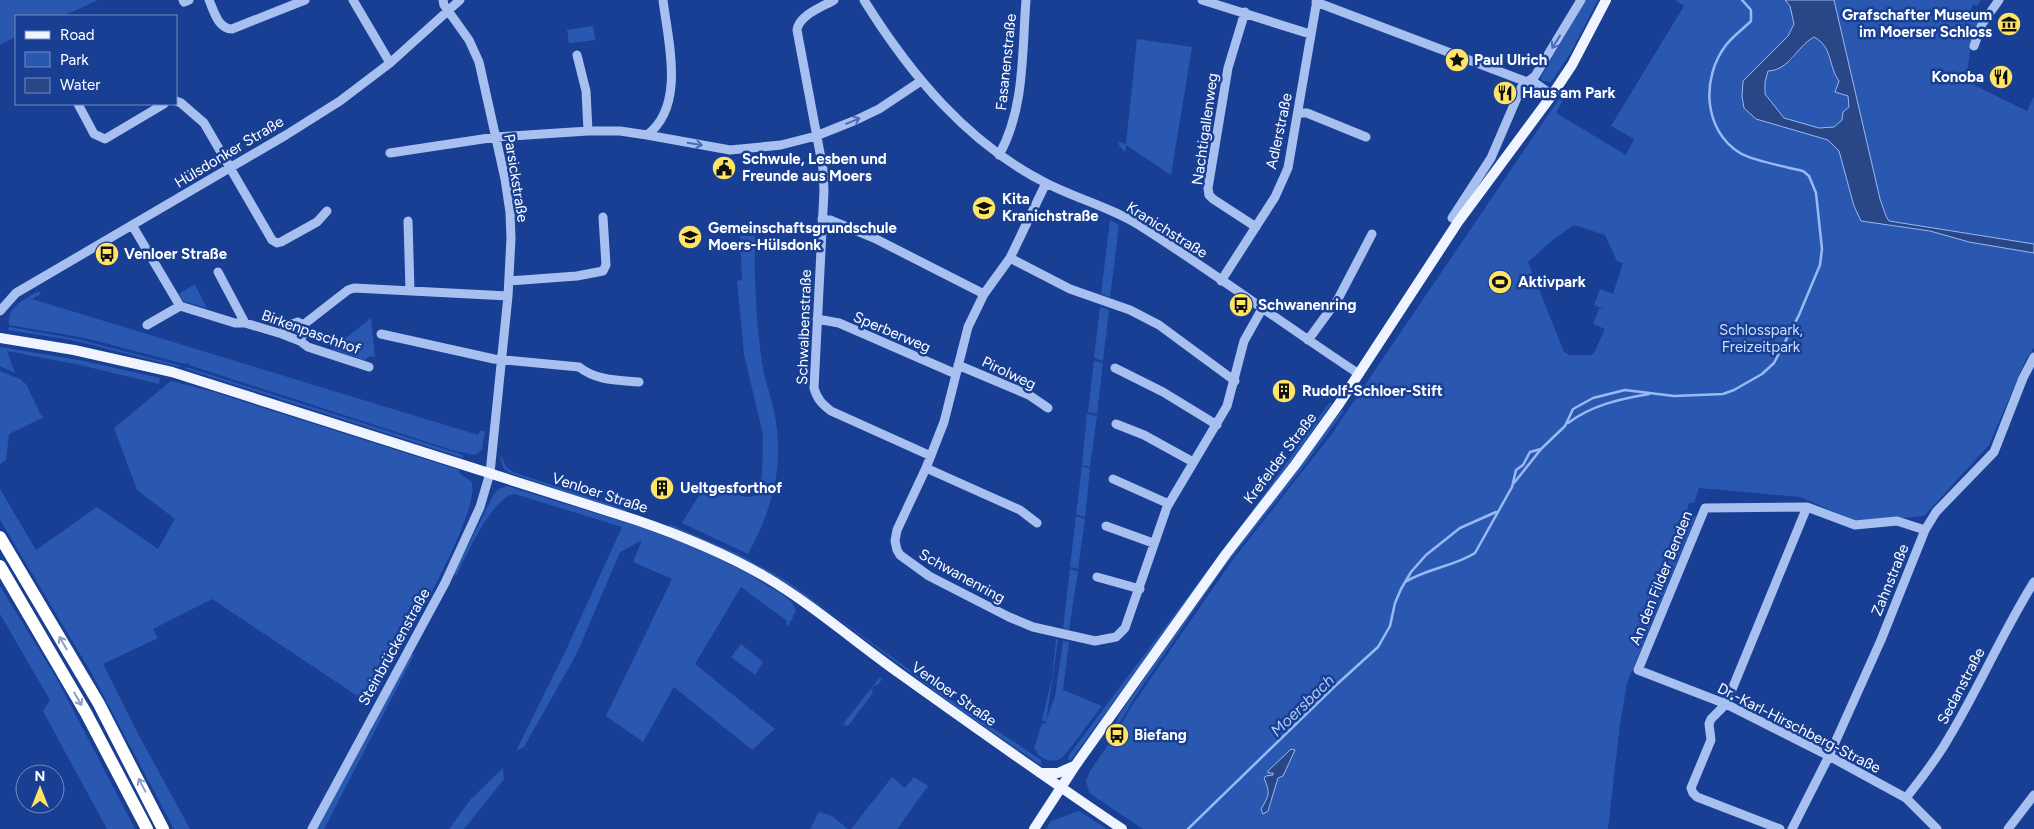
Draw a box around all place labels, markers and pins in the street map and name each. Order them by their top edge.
place label: Grafschafter Museum im Moerser Schloss [1842,6,1992,41]
museum icon: Grafschafter Museum im Moerser Schloss [1996,11,2022,37]
place icon: Paul Ulrich [1444,47,1470,73]
place label: Paul Ulrich [1474,51,1547,69]
restaurant icon: Konoba [1988,64,2014,90]
place label: Konoba [1932,68,1984,86]
restaurant icon: Haus am Park [1492,80,1518,106]
place label: Haus am Park [1522,84,1616,102]
place label: Schwule, Lesben und Freunde aus Moers [742,150,887,185]
public building icon: Schwule, Lesben und Freunde aus Moers [711,155,737,181]
place label: Kita Kranichstraße [1002,190,1099,225]
school or university icon: Kita Kranichstraße [971,195,997,221]
place label: Gemeinschaftsgrundschule Moers-Hülsdonk [708,219,898,254]
school or university icon: Gemeinschaftsgrundschule Moers-Hülsdonk [677,224,703,250]
bus stop icon: Venloer Straße [94,241,120,267]
place label: Venloer Straße [124,245,228,263]
sports icon: Aktivpark [1487,269,1513,295]
place label: Aktivpark [1518,273,1586,291]
bus stop icon: Schwanenring [1228,292,1254,318]
place label: Schwanenring [1258,296,1356,314]
building icon: Rudolf-Schloer-Stift [1271,378,1297,404]
place label: Rudolf-Schloer-Stift [1302,382,1443,400]
building icon: Ueltgesforthof [649,475,675,501]
place label: Ueltgesforthof [680,479,782,497]
bus stop icon: Biefang [1104,722,1130,748]
place label: Biefang [1134,726,1187,744]

